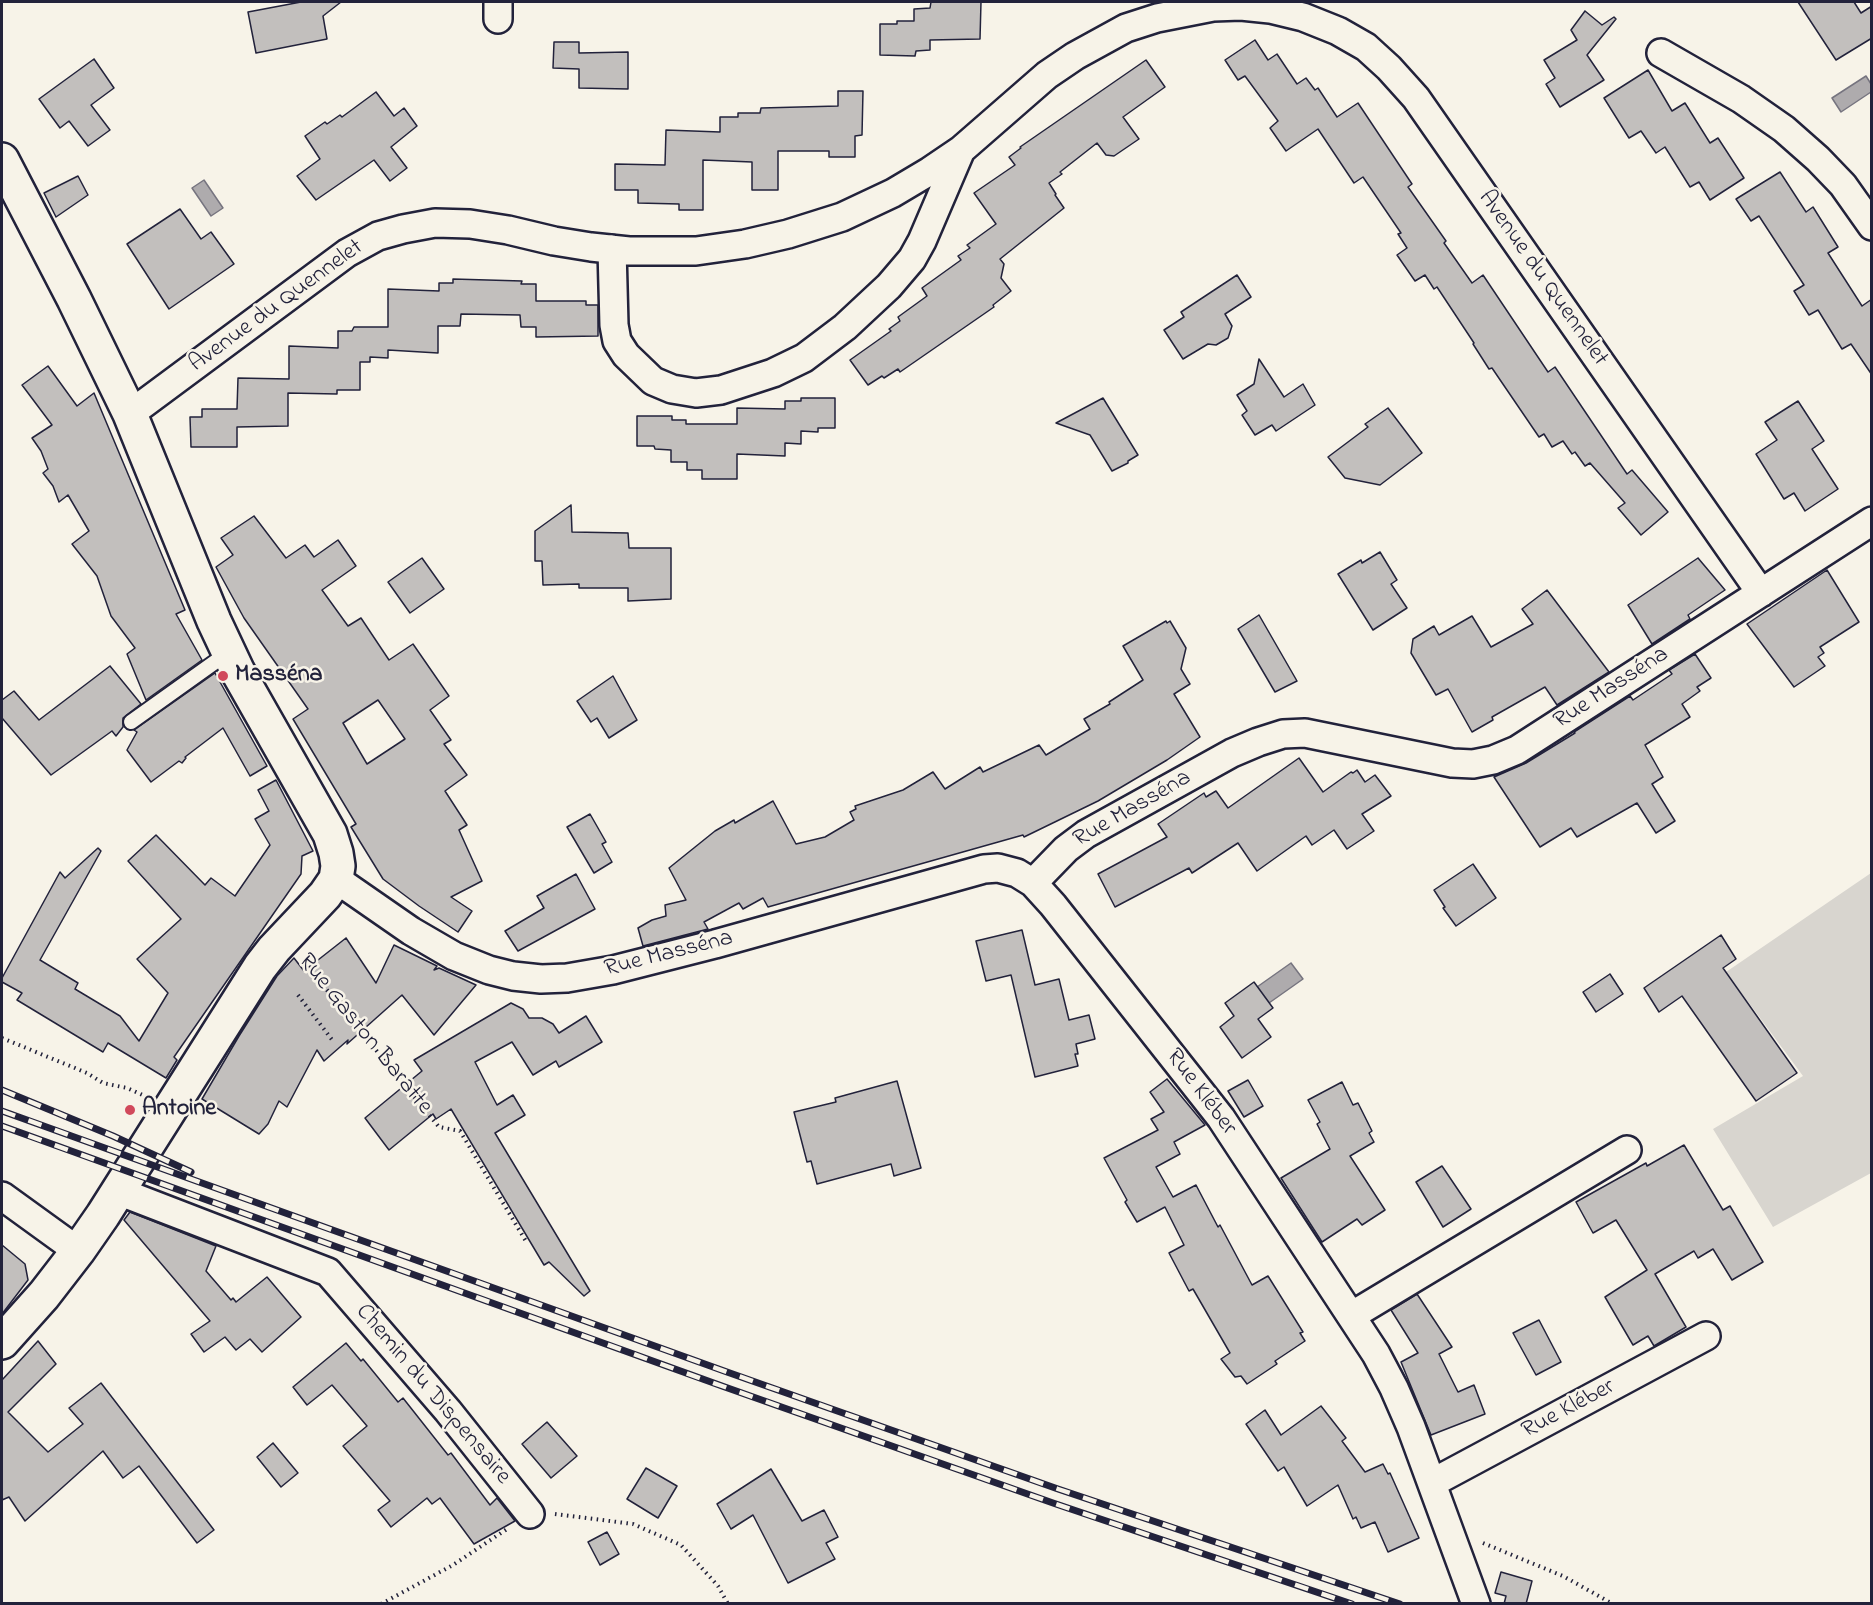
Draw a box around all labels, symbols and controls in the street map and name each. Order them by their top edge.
street label: Avenue du Quennelet [1471,186,1613,372]
street label: Avenue du Quennelet [184,234,370,380]
street label: Rue Masséna [1549,641,1675,737]
place label: Masséna [235,662,323,690]
marker: Masséna [216,669,230,683]
street label: Rue Masséna [1069,765,1197,855]
street label: Rue Masséna [602,925,736,985]
street label: Rue Gaston Baratte [290,949,438,1121]
street label: Rue Kléber [1158,1044,1242,1142]
place label: Antoine [142,1096,216,1124]
marker: Antoine [123,1103,137,1117]
street label: Chemin du Dispensaire [348,1299,516,1491]
street label: Rue Kléber [1518,1374,1620,1446]

